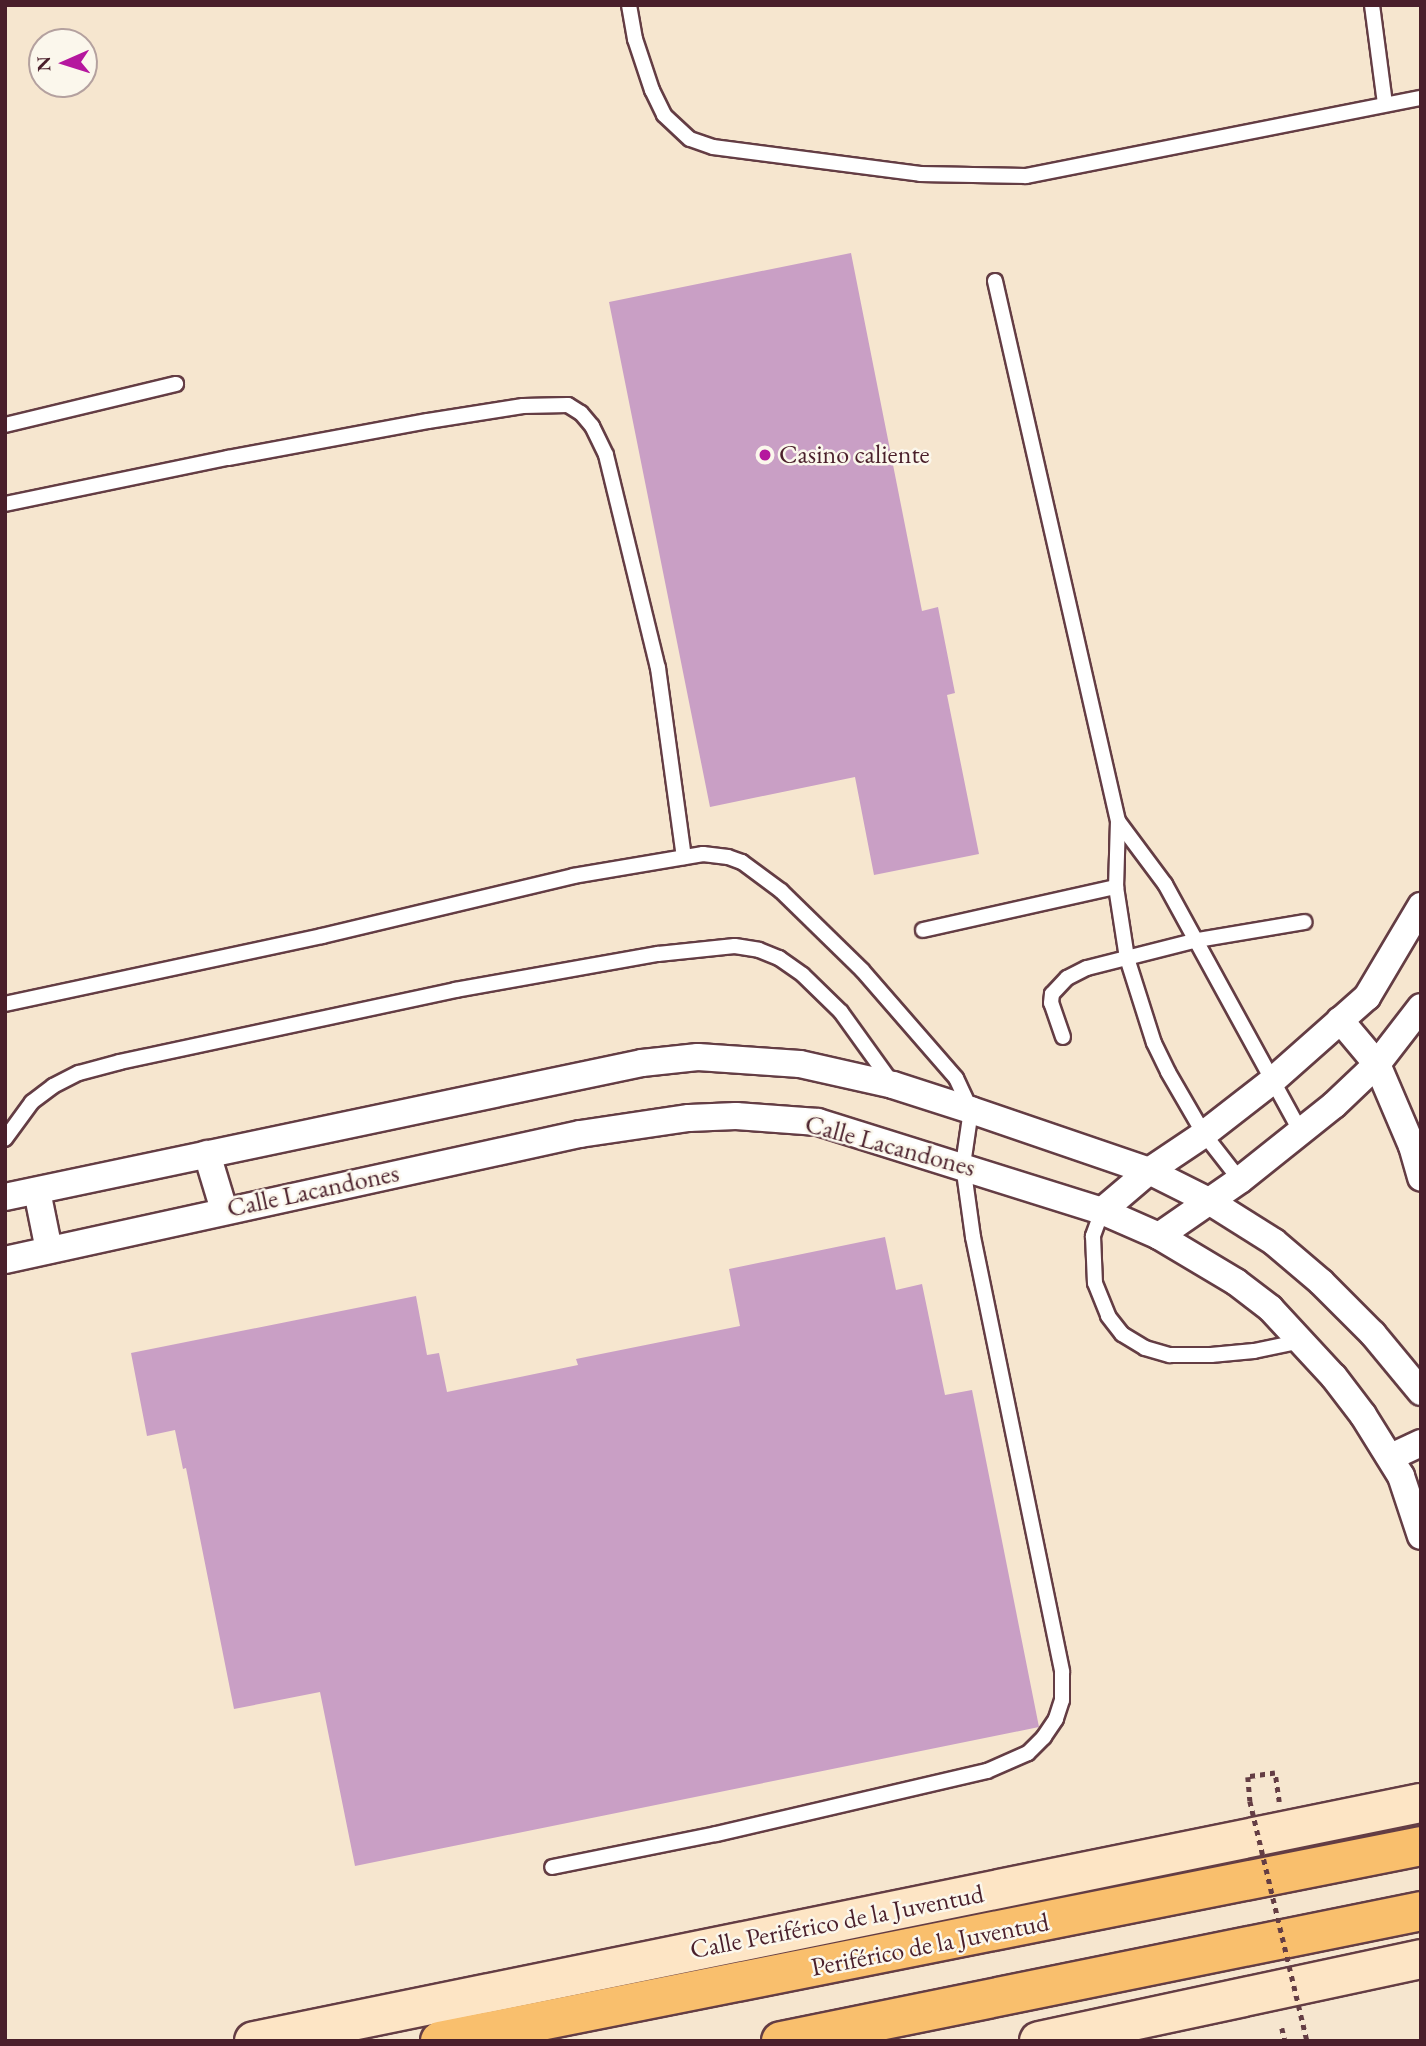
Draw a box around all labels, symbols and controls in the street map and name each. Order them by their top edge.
north arrow [28,28,98,98]
text: N [31,56,56,72]
place label: Casino caliente [779,439,930,471]
marker: Casino caliente [757,447,773,463]
street label: Calle Lacandones [802,1108,978,1184]
street label: Calle Lacandones [224,1158,402,1224]
street label: Calle Periférico de la Juventud [688,1878,986,1966]
street label: Periférico de la Juventud [808,1907,1052,1983]

